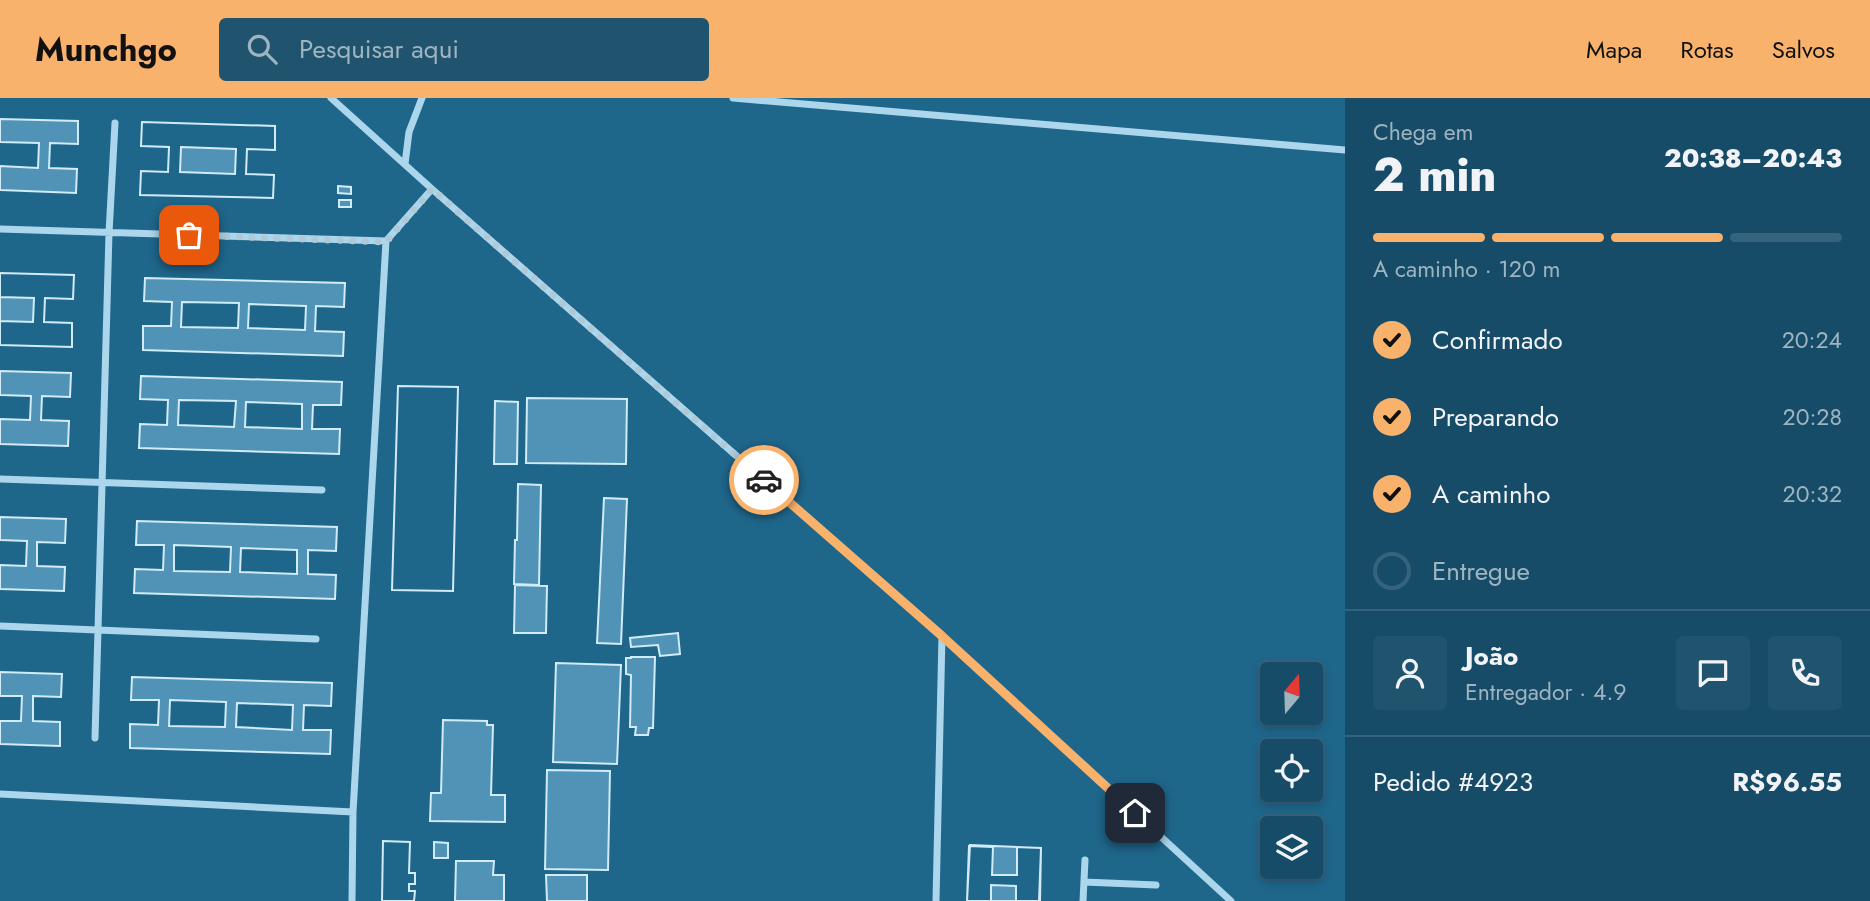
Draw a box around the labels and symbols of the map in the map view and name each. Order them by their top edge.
pin [159,205,219,265]
courier [729,445,799,515]
north arrow [1260,662,1323,724]
pin [1105,783,1165,843]

